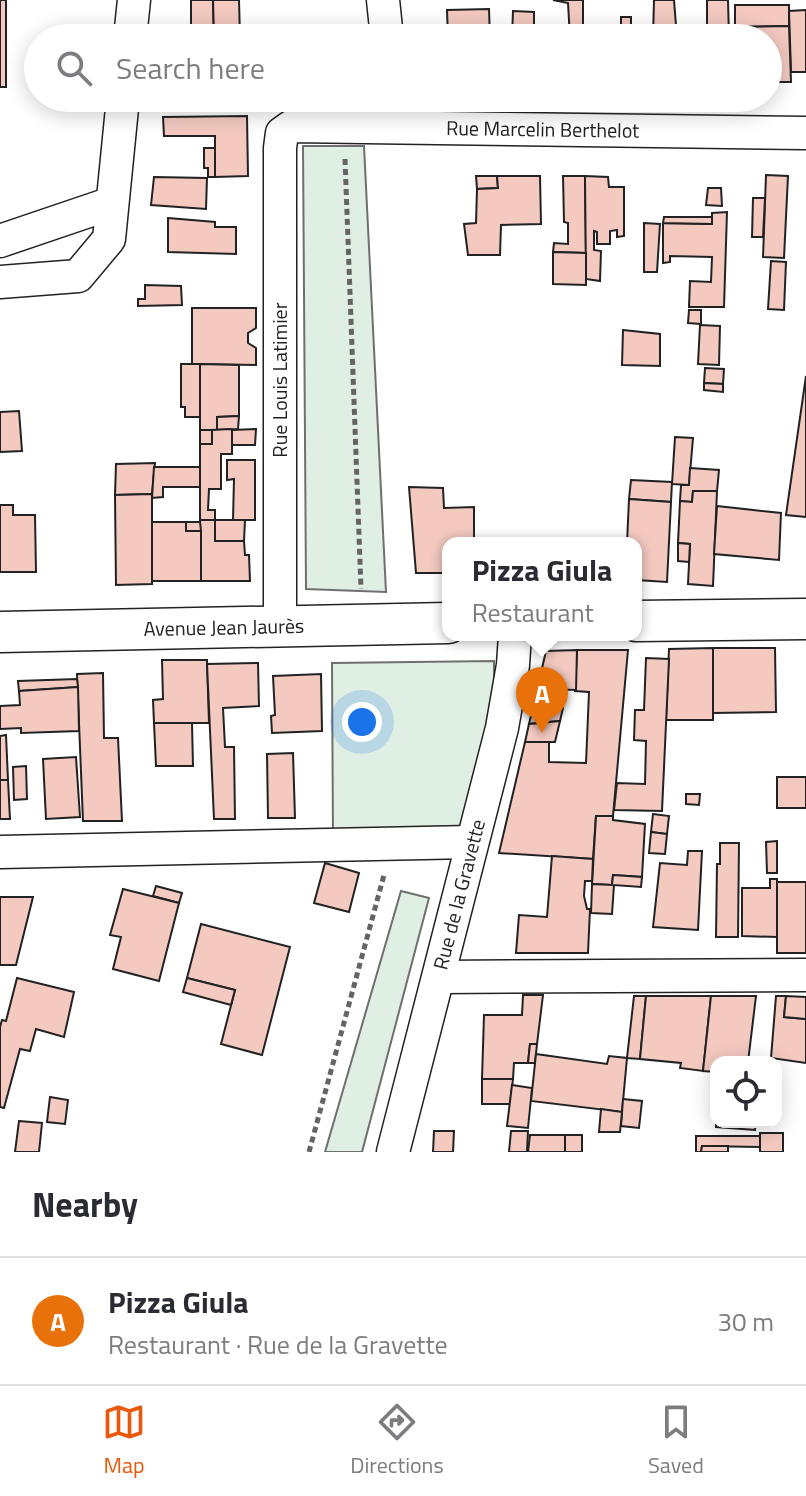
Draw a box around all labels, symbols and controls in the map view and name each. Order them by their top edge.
search box [24,24,782,112]
text: Search here [116,45,265,91]
icon: search [52,46,96,90]
street label: Rue Marcelin Berthelot [446,112,639,146]
street label: Rue Louis Latimier [264,302,295,458]
popup [442,537,642,641]
text: Pizza Giula [472,547,612,593]
text: Restaurant [472,593,594,632]
street label: Avenue Jean Jaurès [143,610,305,644]
pin: A [516,667,568,733]
your location [342,702,382,742]
street label: Rue de la Gravette [425,816,493,973]
map controls [710,1056,782,1128]
button: locate [710,1056,782,1128]
text: Nearby [32,1178,138,1230]
text: Pizza Giula [108,1279,249,1325]
text: A [50,1302,66,1341]
text: 30 m [717,1302,774,1341]
text: Restaurant · Rue de la Gravette [108,1325,448,1364]
tab: Map [102,1400,146,1482]
tab: Directions [350,1400,444,1482]
tab: Saved [648,1400,704,1482]

